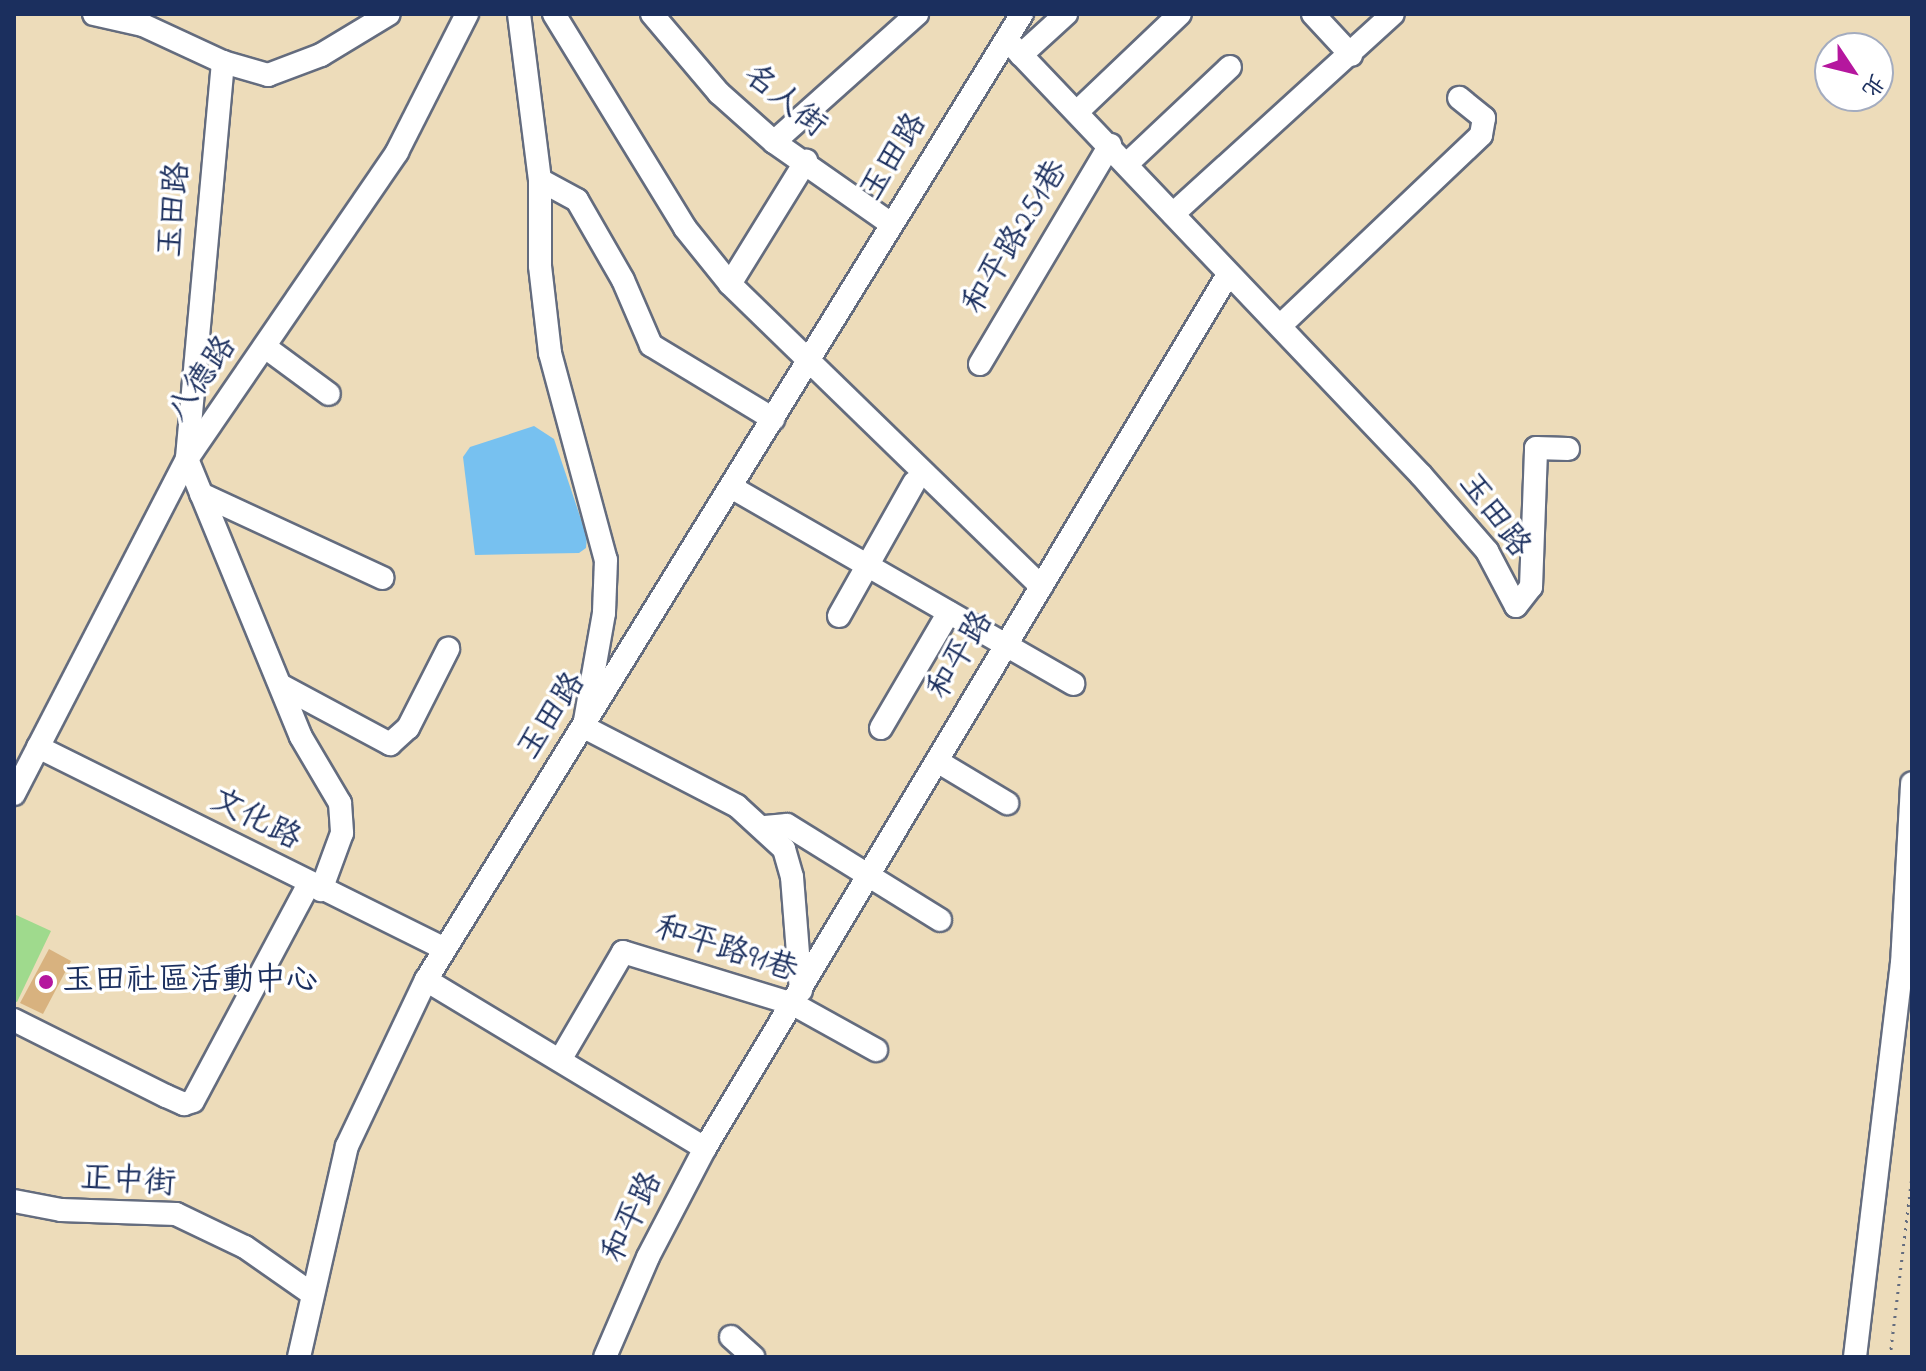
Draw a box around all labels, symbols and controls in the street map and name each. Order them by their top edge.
north arrow [1814,32,1894,112]
street label: 名人街 [735,57,833,147]
text: 北 [1853,66,1891,103]
street label: 玉田路 [853,107,937,209]
street label: 和平路251巷 [956,154,1078,322]
street label: 玉田路 [153,161,199,259]
street label: 八德路 [160,330,246,430]
street label: 玉田路 [1449,466,1537,566]
street label: 和平路 [921,605,1003,707]
street label: 玉田路 [511,666,595,768]
street label: 文化路 [204,782,306,860]
street label: 和平路91巷 [650,910,802,992]
place label: 玉田社區活動中心 [62,963,318,1001]
marker: 玉田社區活動中心 [37,973,55,991]
street label: 正中街 [79,1160,177,1206]
street label: 和平路 [596,1166,672,1270]

